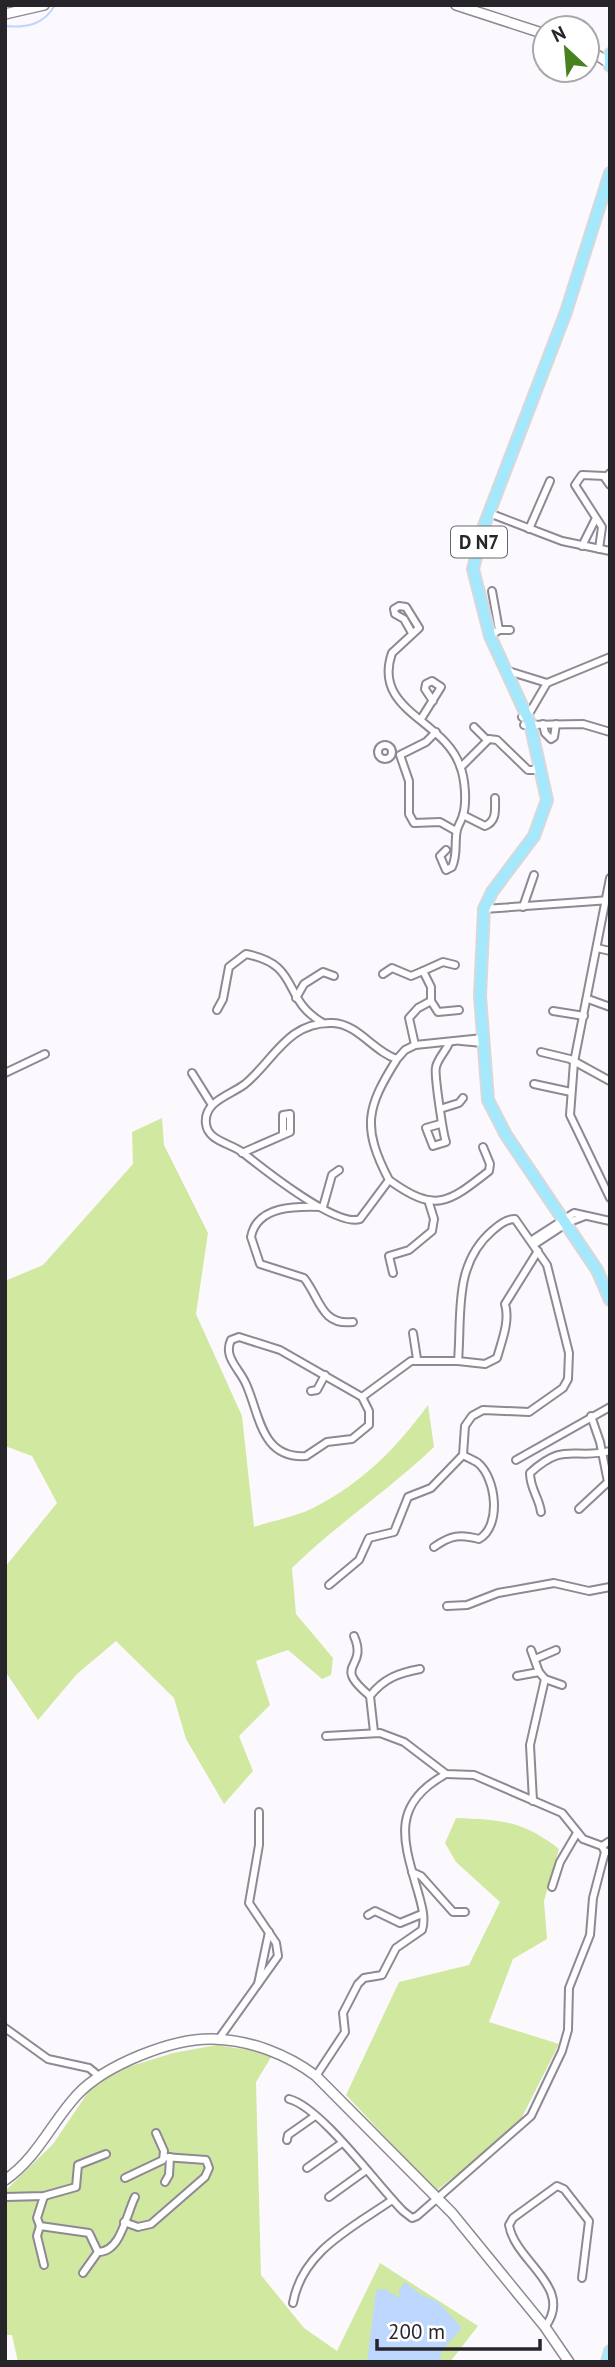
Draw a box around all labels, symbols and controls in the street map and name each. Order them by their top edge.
north arrow [531,14,601,84]
text: N [548,20,569,47]
road number: D N7 [451,526,507,558]
scale bar [377,2308,540,2352]
text: 200 m [388,2318,445,2345]

